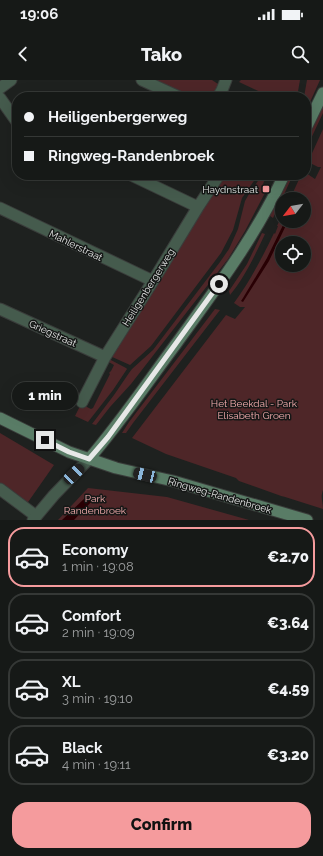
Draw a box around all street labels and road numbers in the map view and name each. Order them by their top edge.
street label: Mahlerstraat [47,228,105,263]
street label: Heiligenbergerweg [120,247,177,328]
street label: Griegstraat [27,318,79,349]
street label: Ringweg-Randenbroek [167,475,274,516]

